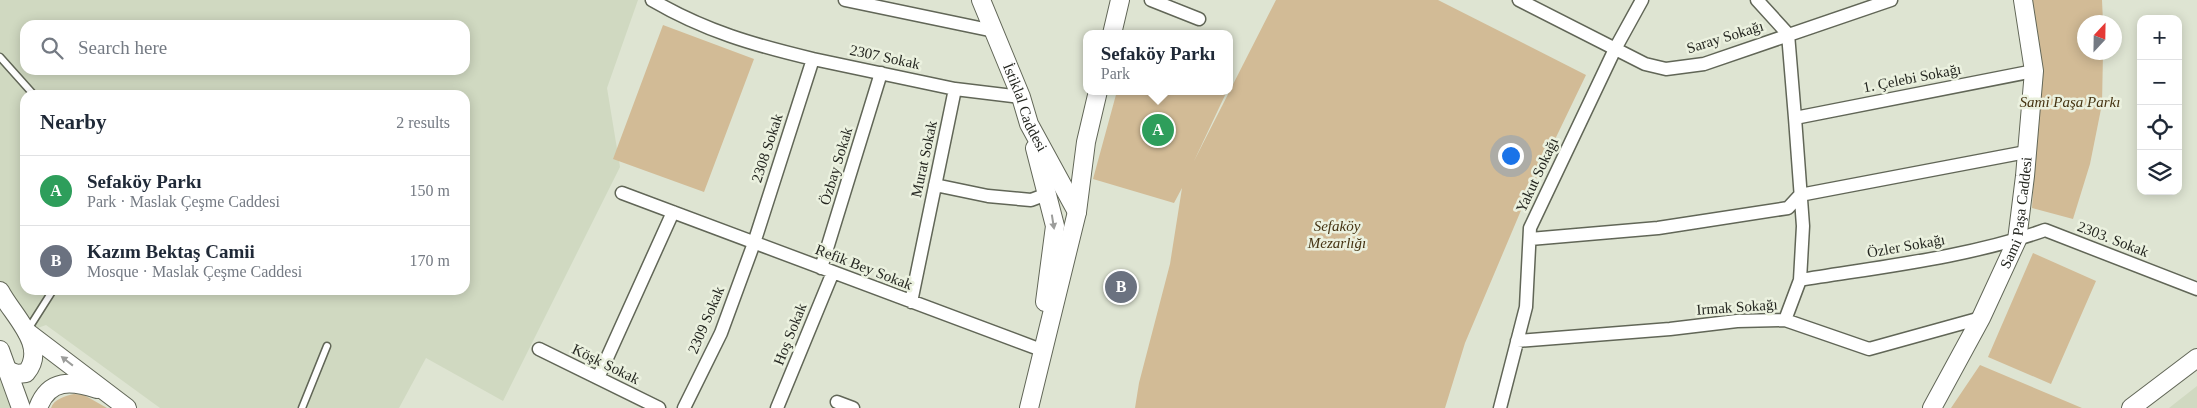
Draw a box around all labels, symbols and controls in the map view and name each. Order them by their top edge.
north arrow [2077,15,2122,60]
map controls [2137,15,2182,195]
button: + [2137,15,2182,60]
street label: Saray Sokağı [1685,18,1765,56]
search box [20,20,470,75]
popup [1083,30,1233,95]
icon: search [38,34,66,62]
text: Search here [78,37,167,58]
street label: 2307 Sokak [848,42,922,72]
text: Sefaköy Parkı [1101,43,1215,64]
button: − [2137,60,2182,105]
street label: İstiklal Caddesi [1000,61,1050,154]
street label: 1. Çelebi Sokağı [1862,61,1962,95]
text: Park [1101,65,1130,82]
park label: Sami Paşa Parkı [2020,94,2120,110]
button: locate [2137,105,2182,150]
text: Nearby [40,110,107,134]
street label: 2308 Sokak [748,111,786,184]
pin: A [1142,111,1174,149]
text: 2 results [396,114,450,131]
street label: Murat Sokak [908,119,940,199]
street label: Özbay Sokak [817,125,856,207]
street label: Yakut Sokağı [1513,135,1561,215]
your location [1498,143,1524,169]
button: layers [2137,150,2182,195]
street label: Sami Paşa Caddesi [1997,156,2035,271]
text: Sefaköy Parkı [87,171,202,192]
text: A [50,182,62,199]
text: 150 m [410,182,450,199]
text: Park · Maslak Çeşme Caddesi [87,193,280,210]
one-way arrow [1050,214,1058,230]
park label: Sefaköy Mezarlığı [1307,218,1366,251]
street label: 2303. Sokak [2075,218,2151,260]
street label: Özler Sokağı [1866,231,1946,261]
text: Kazım Bektaş Camii [87,241,255,262]
street label: Refik Bey Sokak [813,241,915,293]
text: B [51,252,61,269]
text: 170 m [410,252,450,269]
text: Mosque · Maslak Çeşme Caddesi [87,263,302,280]
pin: B [1105,268,1137,306]
street label: 2309 Sokak [685,284,727,356]
street label: Irmak Sokağı [1696,296,1778,318]
street label: Hoş Sokak [770,300,810,367]
street label: Köşk Sokak [570,341,643,387]
one-way arrow [61,356,74,367]

